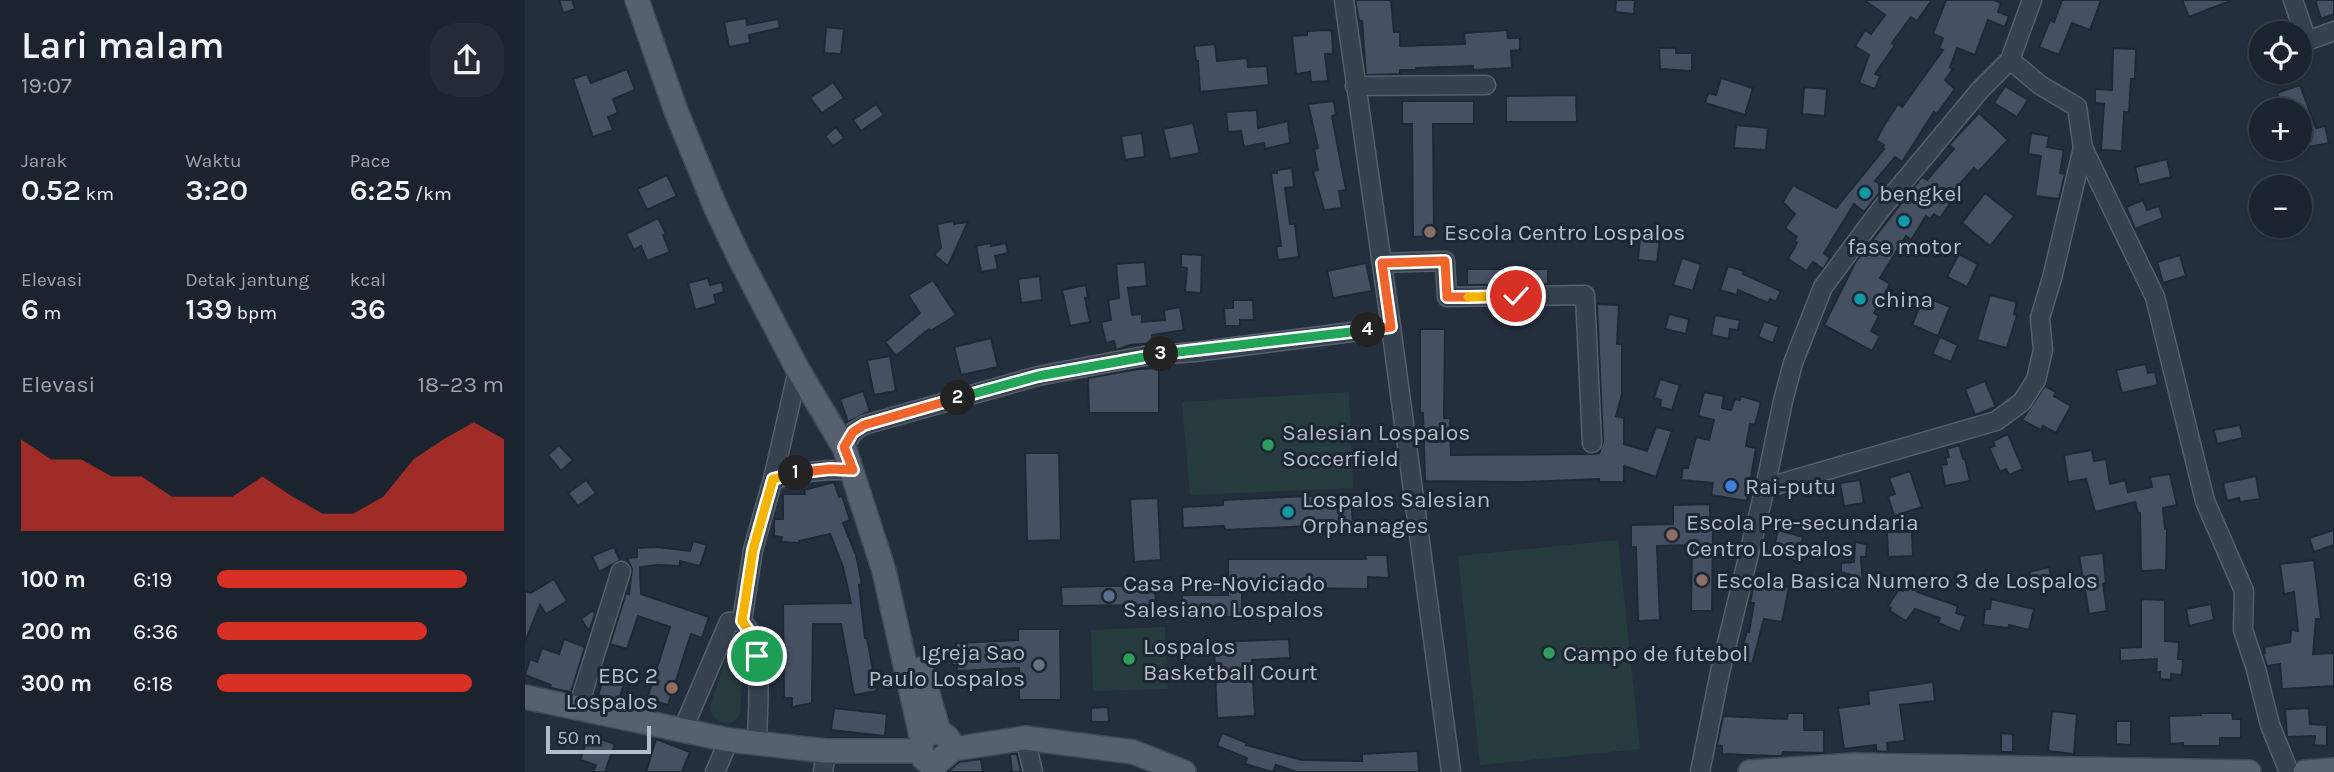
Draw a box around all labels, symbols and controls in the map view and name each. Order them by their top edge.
map controls [2249,21,2312,238]
button: locate [2249,21,2312,84]
text: Lari malam [21,23,224,68]
button: share [430,23,504,97]
text: 19:07 [21,72,72,99]
button: + [2249,98,2312,161]
text: Jarak [21,150,67,172]
text: Waktu [185,150,242,172]
text: Pace [350,150,390,172]
text: 0.52 [21,172,81,208]
text: 3:20 [185,172,248,208]
text: 6:25 [350,172,411,208]
button: − [2249,175,2312,238]
place label: bengkel [1879,180,1963,207]
text: km [81,183,114,205]
text: /km [411,183,452,205]
marker: bengkel [1857,185,1873,201]
marker: fase motor [1896,213,1912,229]
place label: Escola Centro Lospalos [1444,219,1685,246]
marker: Escola Centro Lospalos [1422,224,1438,240]
place label: fase motor [1847,233,1961,260]
pin [1486,266,1546,326]
text: Elevasi [21,269,82,291]
text: Detak jantung [185,269,309,291]
text: kcal [350,269,386,291]
icon: check [1497,277,1535,315]
place label: china [1874,286,1933,313]
text: 6 [21,291,39,327]
text: 139 [185,291,232,327]
text: 36 [350,291,386,327]
marker: china [1852,291,1868,307]
text: m [39,302,61,324]
text: bpm [232,302,277,324]
pin: 4 [1351,312,1385,348]
text: 4 [1362,318,1373,340]
pin: 3 [1143,336,1179,372]
text: 3 [1155,342,1166,364]
text: Elevasi [21,371,95,398]
text: 18–23 m [418,371,504,398]
pin: 2 [941,380,975,416]
text: 2 [952,386,963,408]
place label: Salesian Lospalos Soccerfield [1282,419,1470,472]
marker: Salesian Lospalos Soccerfield [1260,437,1276,453]
pin: 1 [779,456,813,490]
text: 1 [792,461,799,483]
place label: Rai-putu [1745,473,1837,500]
marker: Rai-putu [1723,478,1739,494]
place label: Lospalos Salesian Orphanages [1302,486,1490,539]
marker: Lospalos Salesian Orphanages [1280,504,1296,520]
place label: Escola Pre-secundaria Centro Lospalos [1686,509,1919,562]
marker: Escola Pre-secundaria Centro Lospalos [1664,527,1680,543]
text: 100 m [21,566,86,593]
text: 6:19 [133,566,172,593]
place label: Escola Basica Numero 3 de Lospalos [1716,567,2098,594]
place label: Casa Pre-Noviciado Salesiano Lospalos [1123,570,1325,623]
marker: Escola Basica Numero 3 de Lospalos [1694,572,1710,588]
marker: Casa Pre-Noviciado Salesiano Lospalos [1101,588,1117,604]
text: 200 m [21,618,92,645]
text: 6:36 [133,618,178,645]
pin [727,626,787,686]
place label: Lospalos Basketball Court [1143,633,1318,686]
icon: arrive [738,637,776,675]
place label: Igreja Sao Paulo Lospalos [869,639,1025,692]
place label: Campo de futebol [1563,640,1749,667]
marker: Campo de futebol [1541,645,1557,661]
marker: Lospalos Basketball Court [1121,651,1137,667]
marker: Igreja Sao Paulo Lospalos [1031,657,1047,673]
place label: EBC 2 Lospalos [565,662,658,715]
text: 300 m [21,670,92,697]
text: 6:18 [133,670,173,697]
marker: EBC 2 Lospalos [664,680,680,696]
scale bar [546,723,651,755]
text: 50 m [557,727,601,749]

